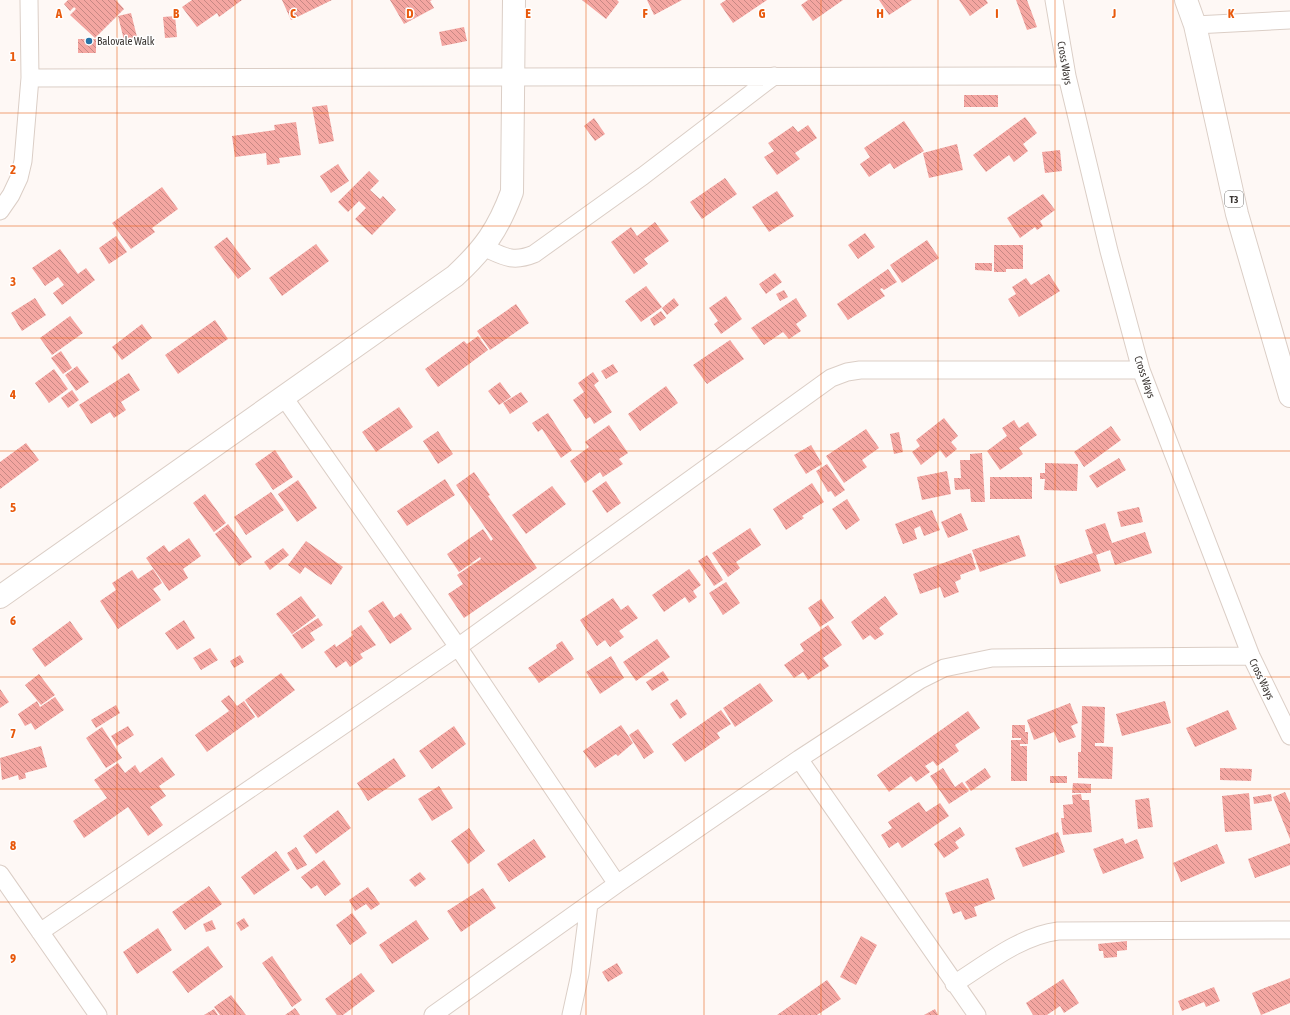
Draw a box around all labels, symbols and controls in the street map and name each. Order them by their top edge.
text: A [55,6,63,21]
text: B [173,6,180,21]
text: C [290,6,296,21]
text: D [406,6,414,21]
text: E [525,6,531,21]
text: F [642,6,648,21]
text: G [759,6,766,21]
text: H [876,6,884,21]
text: I [995,6,999,21]
text: J [1111,6,1116,21]
text: K [1228,6,1235,21]
place label: Balovale Walk [97,35,155,47]
marker: Balovale Walk [84,36,94,46]
street label: Cross Ways [1055,40,1075,86]
text: 1 [10,49,16,64]
text: 2 [10,162,16,177]
road number: T3 [1225,191,1243,207]
text: 3 [10,274,16,289]
street label: Cross Ways [1132,354,1158,400]
text: 4 [9,387,16,402]
text: 5 [10,500,16,515]
text: 6 [10,613,16,628]
street label: Cross Ways [1247,657,1277,701]
text: 7 [10,726,16,741]
text: 8 [10,838,16,853]
text: 9 [10,951,16,966]

